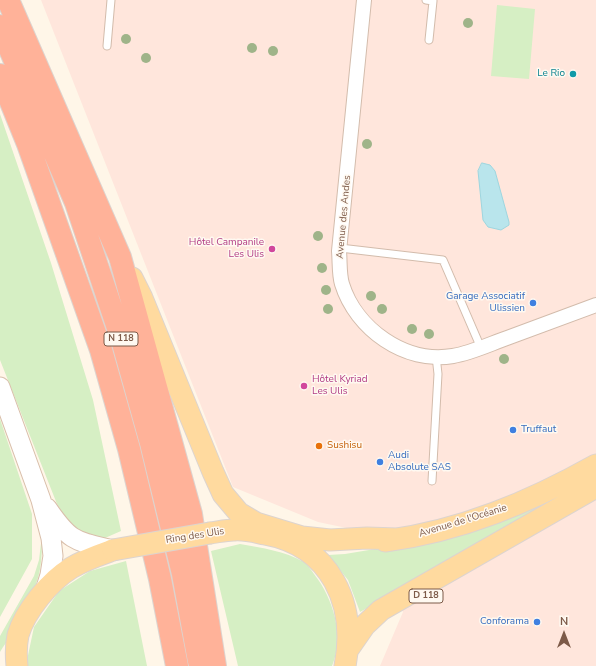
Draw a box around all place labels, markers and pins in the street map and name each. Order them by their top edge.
place label: Le Rio [537,68,565,80]
marker: Le Rio [568,69,578,79]
place label: Hôtel Campanile Les Ulis [189,237,264,260]
marker: Hôtel Campanile Les Ulis [267,244,277,254]
place label: Garage Associatif Ulissien [446,291,525,314]
marker: Garage Associatif Ulissien [528,298,538,308]
place label: Hôtel Kyriad Les Ulis [312,374,368,398]
marker: Hôtel Kyriad Les Ulis [299,381,309,391]
place label: Truffaut [521,424,556,436]
marker: Truffaut [508,425,518,435]
place label: Sushisu [327,440,362,452]
marker: Sushisu [314,441,324,451]
place label: Audi Absolute SAS [388,450,451,474]
marker: Audi Absolute SAS [375,457,385,467]
place label: Conforama [480,616,529,628]
marker: Conforama [532,617,542,627]

